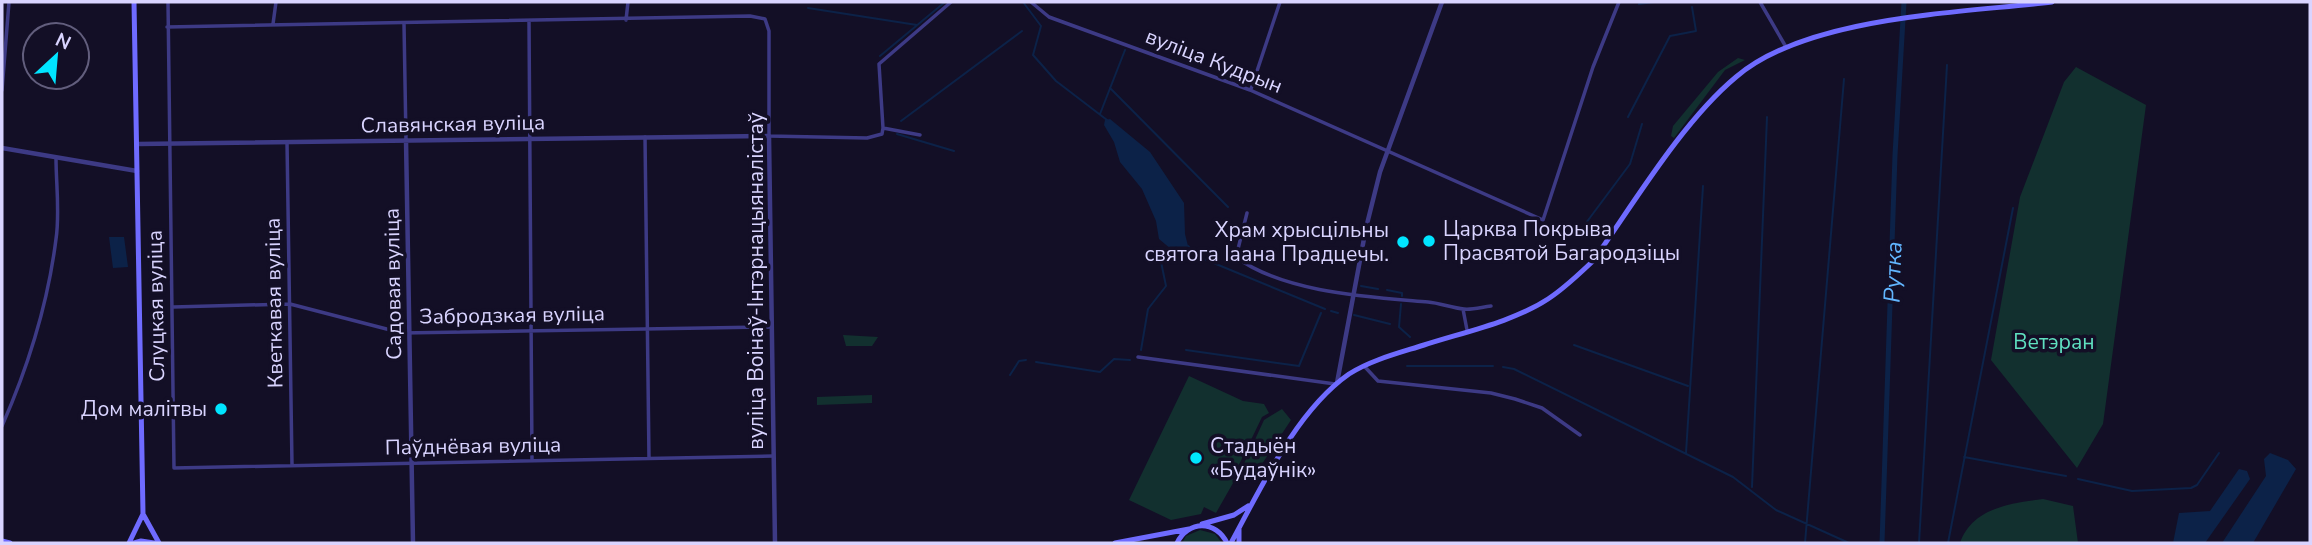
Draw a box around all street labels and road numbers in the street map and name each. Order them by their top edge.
street label: вуліца Кудрын [1142,22,1286,100]
street label: Славянская вуліца [361,108,545,140]
street label: вуліца Воінаў-Інтэрнацыяналістаў [742,112,770,450]
street label: Садовая вуліца [378,208,408,360]
street label: Кветкавая вуліца [259,218,289,388]
street label: Слуцкая вуліца [141,230,171,382]
street label: Забродзкая вуліца [419,299,605,331]
street label: Паўднёвая вуліца [385,430,561,462]

